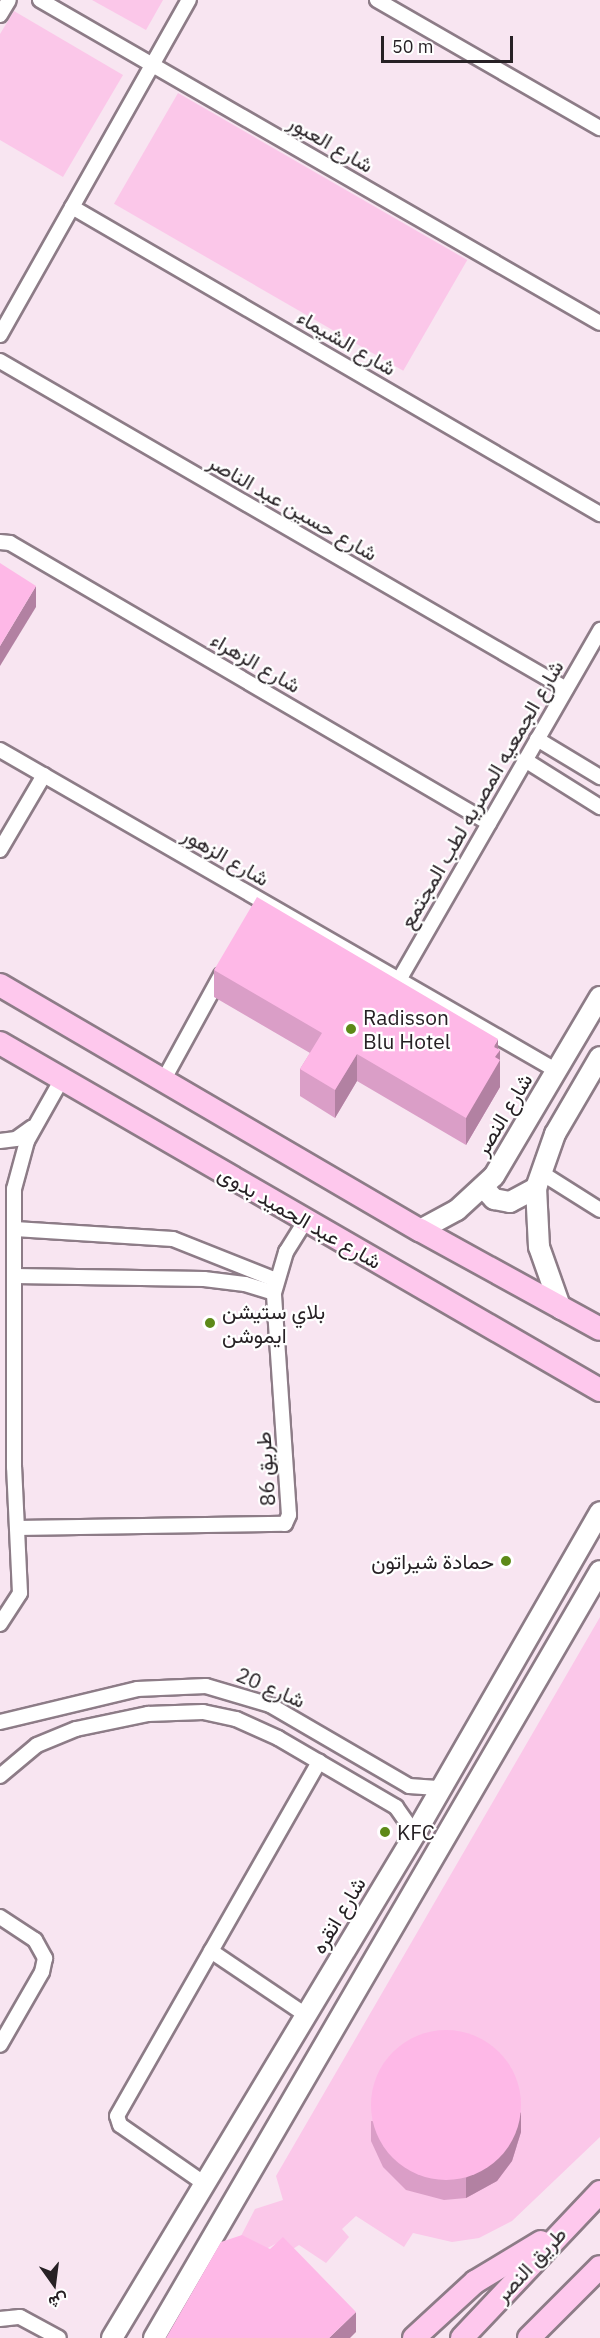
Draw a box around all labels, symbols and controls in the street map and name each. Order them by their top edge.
scale bar [384,24,516,62]
text: 50 m [392,35,434,58]
street label: شارع العبور [284,109,378,177]
street label: شارع الشيماء [293,304,401,380]
street label: شارع حسين عبد الناصر [204,448,382,566]
street label: شارع الزهراء [207,626,305,698]
street label: شارع الجمعيه المصريه لطب المجتمع [394,655,568,933]
street label: شارع الزهور [178,821,274,891]
place label: Radisson Blu Hotel [363,1004,450,1054]
marker: Radisson Blu Hotel [344,1022,358,1036]
street label: شارع النصر [469,1068,537,1160]
street label: شارع عبد الحميد بدوى [214,1160,386,1274]
place label: بلاي ستيشن ايموشن [222,1298,325,1348]
marker: بلاي ستيشن ايموشن [203,1316,217,1330]
street label: طريق 86 [250,1431,280,1507]
place label: حمادة شيراتون [371,1548,494,1574]
marker: حمادة شيراتون [499,1554,513,1568]
street label: شارع 20 [233,1661,309,1713]
place label: KFC [397,1819,435,1845]
marker: KFC [378,1825,392,1839]
street label: شارع انقره [305,1872,371,1958]
street label: طريق النصر [489,2221,571,2307]
north arrow [24,2254,84,2314]
text: ش [47,2289,70,2313]

